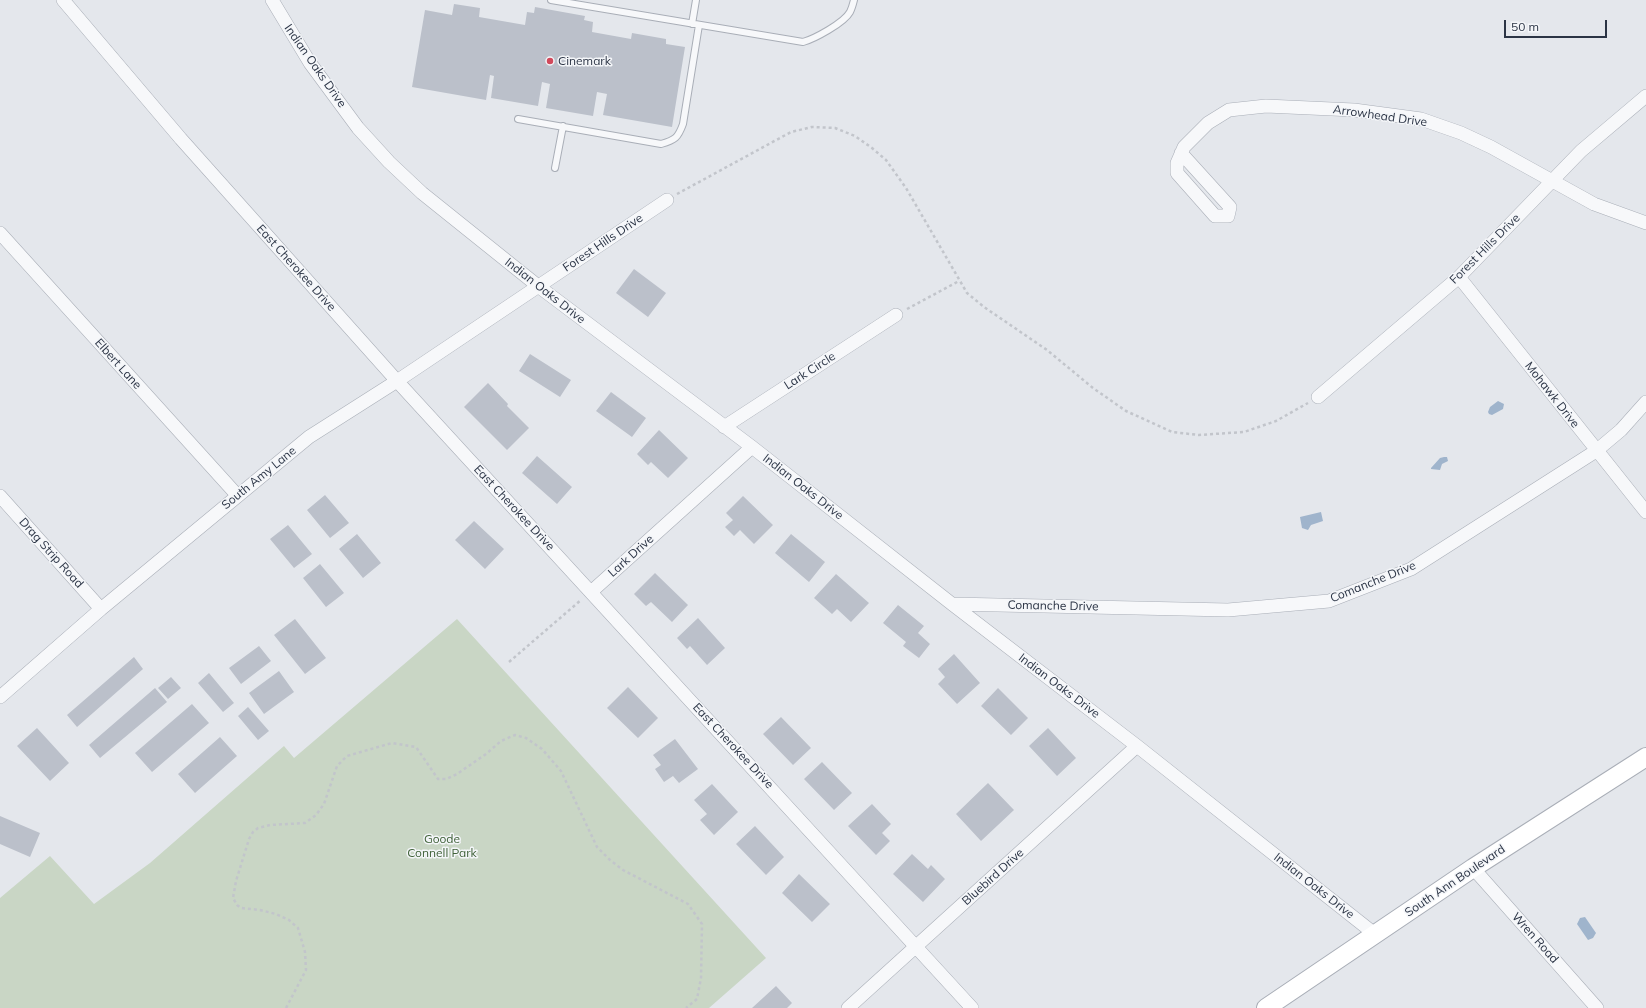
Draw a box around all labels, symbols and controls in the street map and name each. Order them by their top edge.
scale bar [1506,12,1609,38]
text: 50 m [1511,19,1539,34]
street label: Indian Oaks Drive [281,22,349,110]
place label: Cinemark [558,54,611,68]
marker: Cinemark [545,56,555,66]
street label: Arrowhead Drive [1332,102,1428,130]
street label: Forest Hills Drive [560,211,646,275]
street label: Forest Hills Drive [1447,211,1523,287]
street label: East Cherokee Drive [253,222,339,314]
street label: Indian Oaks Drive [502,255,588,327]
street label: Elbert Lane [92,336,144,392]
street label: Lark Circle [782,349,838,393]
street label: Mohawk Drive [1522,359,1582,431]
street label: South Amy Lane [219,444,299,512]
street label: Indian Oaks Drive [760,451,846,523]
street label: East Cherokee Drive [471,462,557,554]
street label: Drag Strip Road [16,515,86,591]
street label: Lark Drive [605,532,657,580]
street label: Comanche Drive [1328,558,1418,606]
street label: Comanche Drive [1007,598,1099,614]
street label: Indian Oaks Drive [1015,651,1103,721]
street label: East Cherokee Drive [690,700,776,792]
park label: Goode Connell Park [407,832,477,860]
street label: South Ann Boulevard [1402,842,1508,920]
street label: Bluebird Drive [959,846,1027,908]
street label: Indian Oaks Drive [1271,850,1357,922]
street label: Wren Road [1509,910,1561,966]

